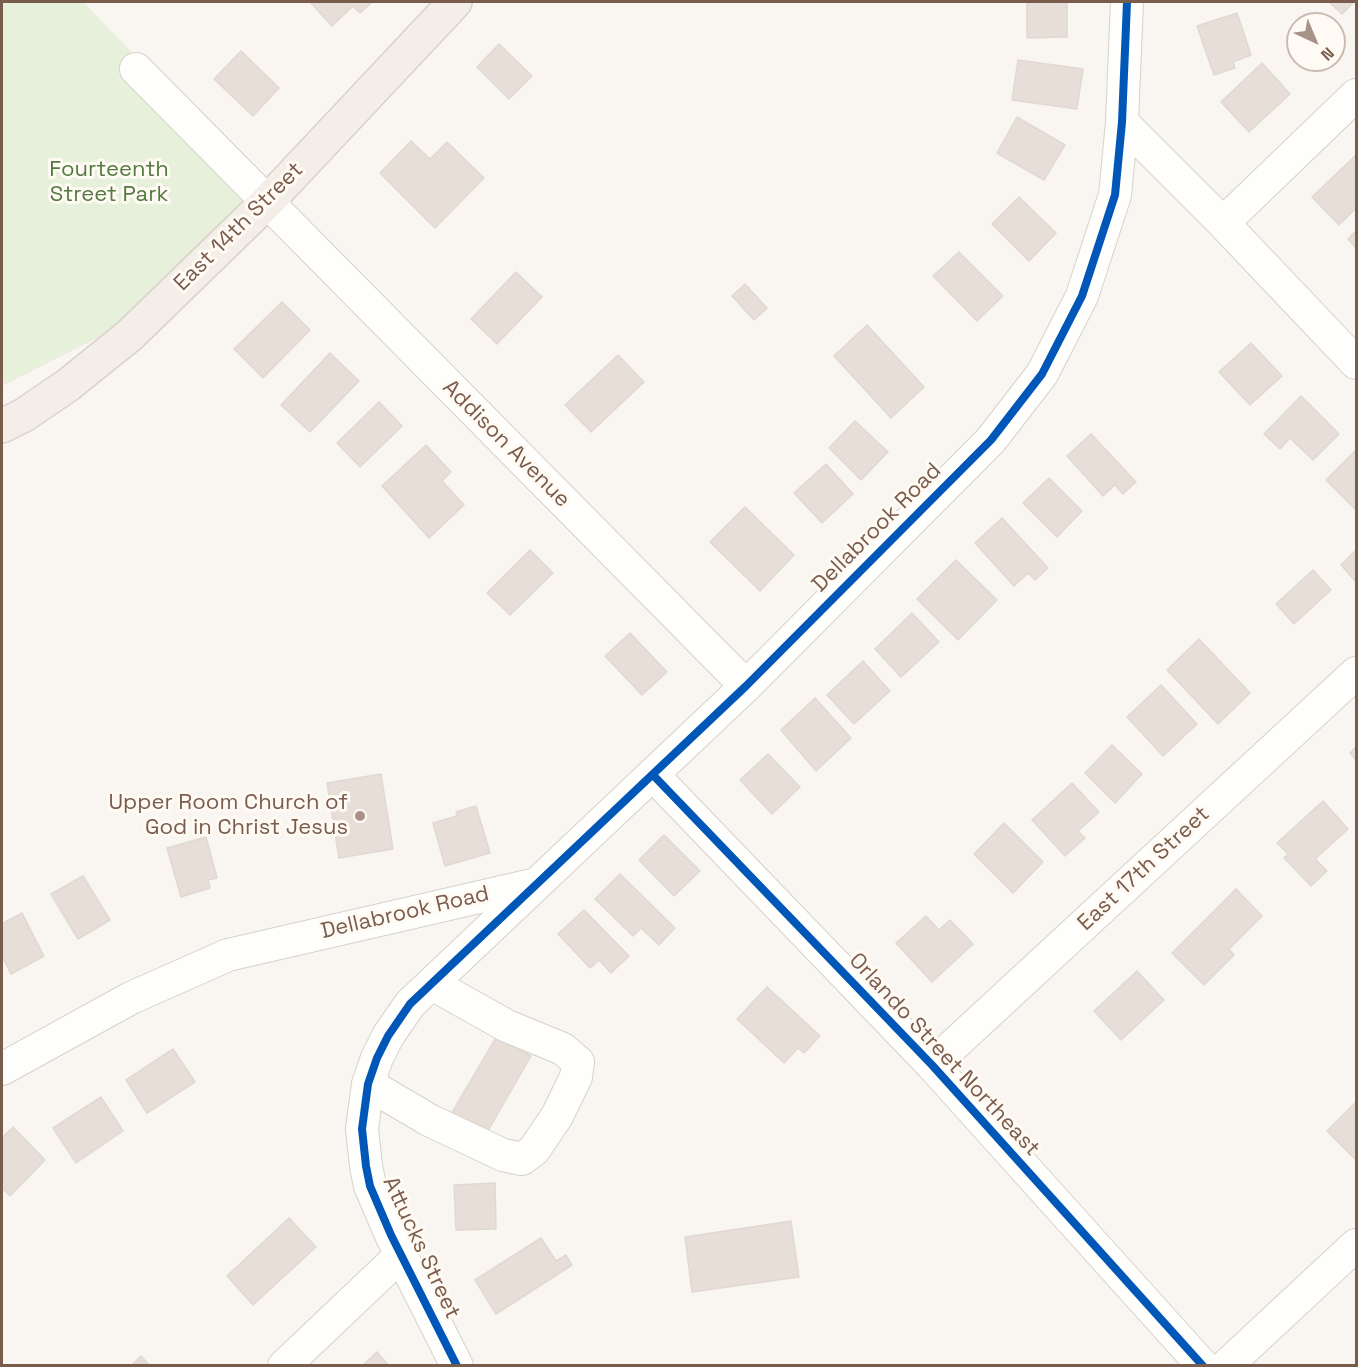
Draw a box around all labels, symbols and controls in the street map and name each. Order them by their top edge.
north arrow [1286,12,1346,72]
text: N [1316,43,1339,65]
park label: Fourteenth Street Park [49,157,169,208]
street label: East 14th Street [169,157,309,297]
street label: Addison Avenue [437,375,575,513]
street label: Dellabrook Road [807,458,947,598]
place label: Upper Room Church of God in Christ Jesus [108,790,348,842]
street label: East 17th Street [1073,801,1215,937]
marker: Upper Room Church of God in Christ Jesus [353,809,367,823]
street label: Dellabrook Road [318,881,492,945]
street label: Orlando Street Northeast [843,948,1045,1162]
street label: Attucks Street [377,1173,465,1323]

